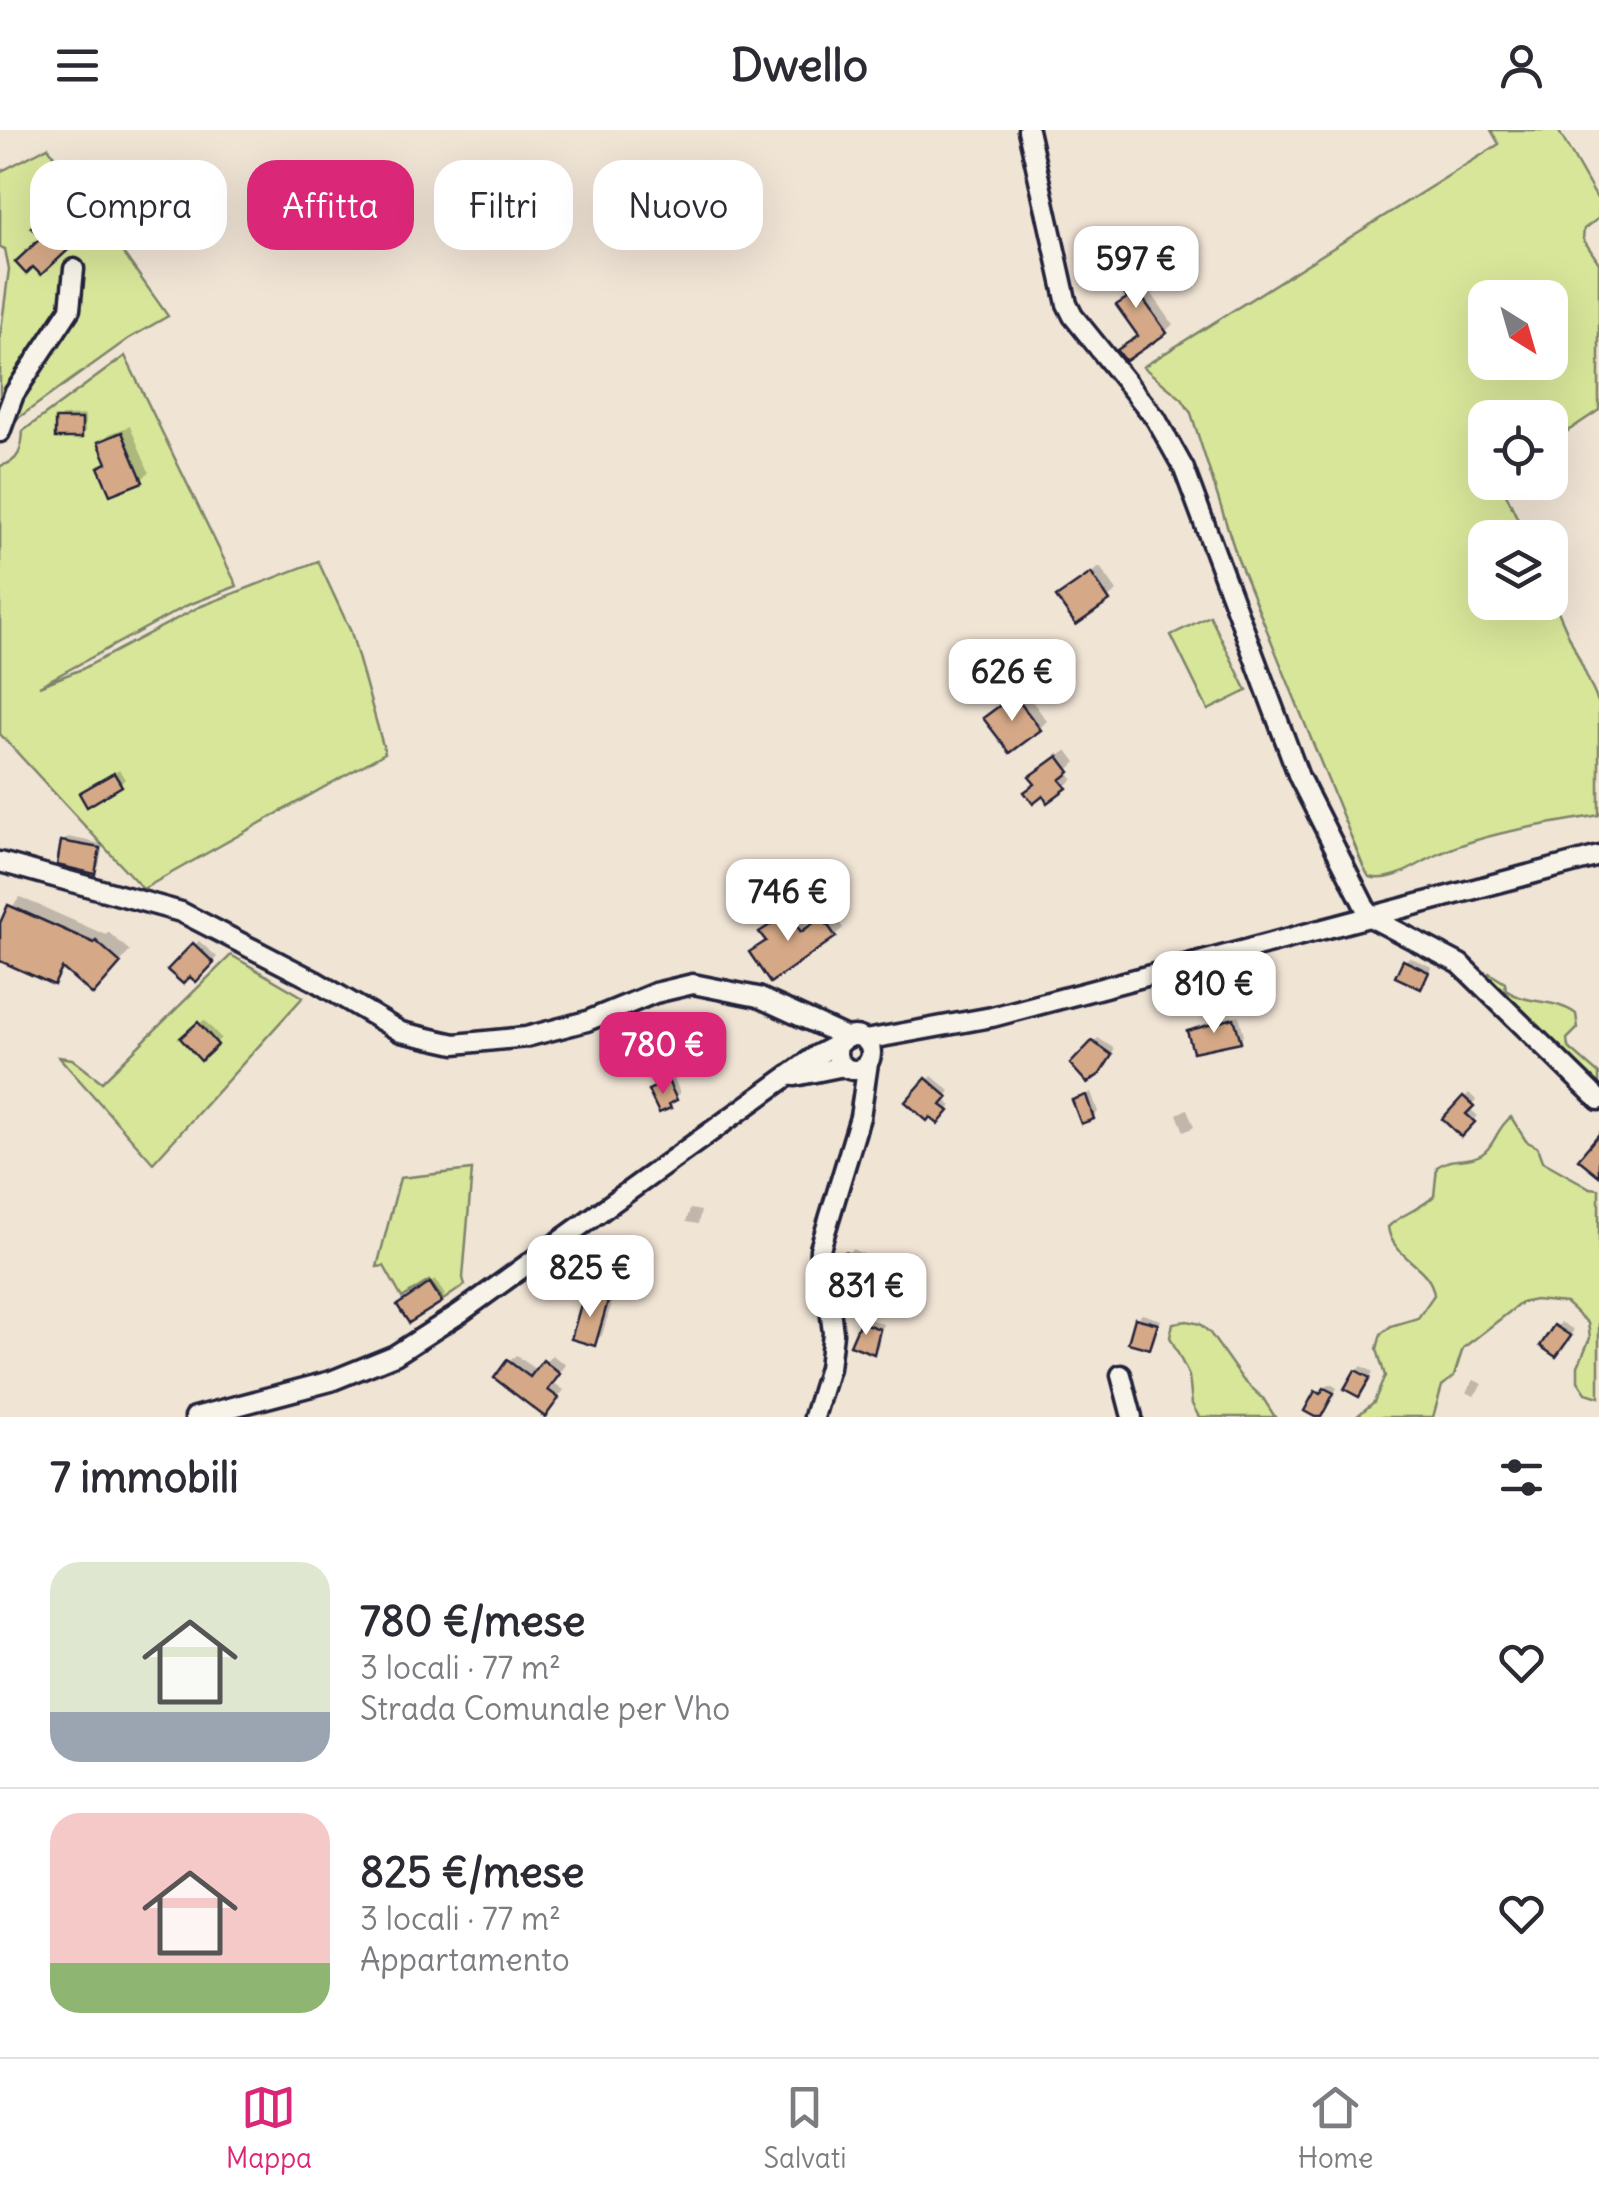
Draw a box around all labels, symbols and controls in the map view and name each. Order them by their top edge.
text: Dwello [731,37,868,93]
icon: menu [50,38,105,93]
icon: person [1494,38,1549,93]
chip: Compra [30,160,227,250]
chip: Affitta [247,160,414,250]
chip: Filtri [434,160,573,250]
chip: Nuovo [593,160,763,250]
pin: 597 € [1066,226,1206,311]
text: 597 € [1096,238,1176,279]
north arrow [1468,280,1568,380]
map controls [1468,280,1568,620]
button: locate [1468,400,1568,500]
button: layers [1468,520,1568,620]
pin: 626 € [942,639,1082,724]
text: 626 € [971,651,1053,692]
pin: 746 € [718,859,858,944]
text: 746 € [748,871,828,912]
pin: 810 € [1144,951,1284,1036]
text: 810 € [1174,963,1254,1004]
pin: 780 € [593,1012,733,1097]
text: 780 € [621,1024,705,1065]
pin: 825 € [520,1235,660,1320]
text: 825 € [549,1247,631,1288]
pin: 831 € [796,1253,936,1338]
text: 831 € [827,1265,905,1306]
icon: filters [1494,1450,1549,1505]
text: 7 immobili [50,1451,239,1503]
text: 780 €/mese [360,1595,585,1647]
icon: home [130,1602,250,1722]
icon: heart [1494,1635,1549,1690]
text: 3 locali · 77 m² [360,1647,561,1688]
text: Strada Comunale per Vho [360,1688,730,1729]
text: 825 €/mese [360,1846,584,1898]
icon: home [130,1853,250,1973]
icon: heart [1494,1886,1549,1941]
text: 3 locali · 77 m² [360,1898,561,1939]
text: Appartamento [360,1939,570,1980]
tab: Mappa [226,2080,312,2176]
tab: Salvati [763,2080,846,2176]
tab: Home [1298,2080,1373,2176]

